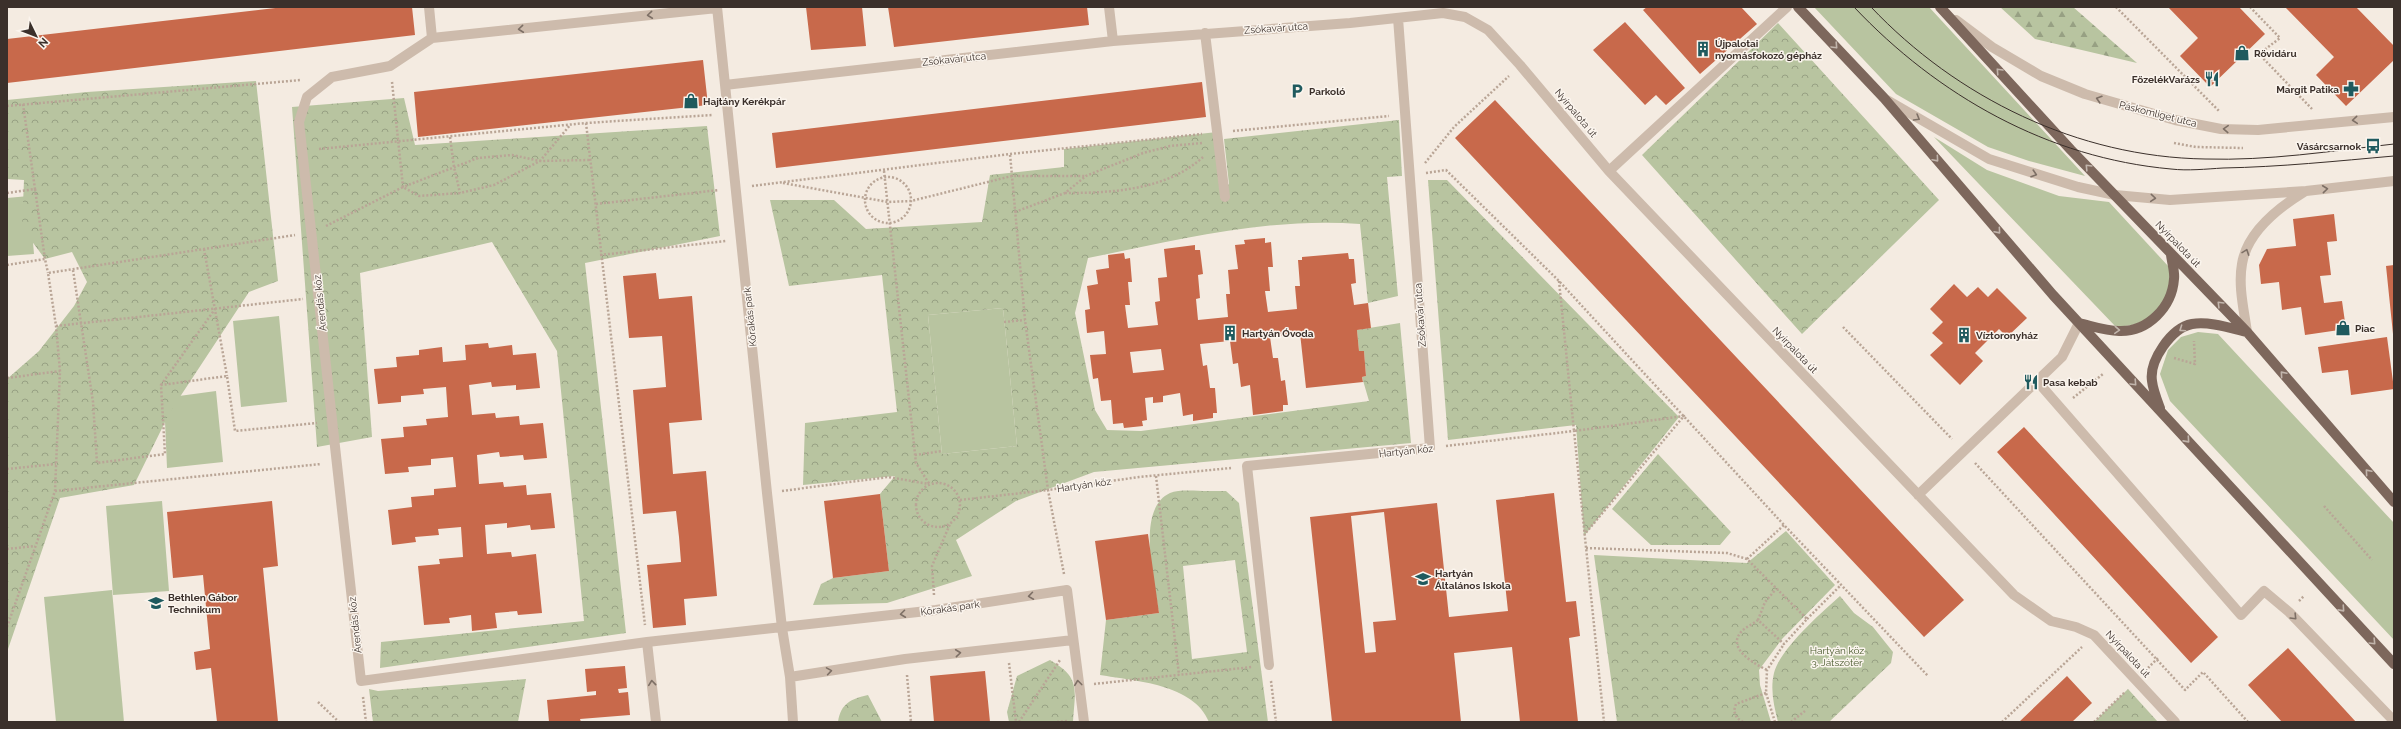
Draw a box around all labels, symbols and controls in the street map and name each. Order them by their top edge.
one-way arrow [647,10,654,19]
north arrow [16,16,56,56]
street label: Zsókavár utca [1244,20,1308,36]
one-way arrow [518,24,524,33]
text: N [35,35,51,50]
place label: Újpalotai nyomásfokozó gépház [1715,38,1822,61]
building icon: Újpalotai nyomásfokozó gépház [1694,40,1712,58]
one-way arrow [1830,41,1837,49]
shop icon: Rövidáru [2233,44,2251,62]
place label: Rövidáru [2254,48,2297,59]
street label: Zsókavár utca [921,50,987,68]
one-way arrow [1997,68,2004,76]
restaurant icon: FőzelékVarázs [2203,70,2221,88]
place label: FőzelékVarázs [2132,74,2200,85]
pharmacy icon: Margit Patika [2342,80,2360,98]
parking icon: Parkoló [1288,82,1306,100]
place label: Margit Patika [2276,84,2339,95]
place label: Parkoló [1309,86,1345,97]
street label: Nyírpalota út [1553,87,1600,140]
shop icon: Hajtány Kerékpár [682,92,700,110]
one-way arrow [2096,95,2103,104]
place label: Hajtány Kerékpár [703,96,786,107]
street label: Páskomliget utca [2118,99,2198,129]
one-way arrow [1913,113,1920,120]
one-way arrow [2352,116,2358,125]
one-way arrow [2223,124,2229,133]
bus stop icon: Vásárcsarnok [2364,137,2382,155]
place label: Vásárcsarnok [2297,141,2361,152]
one-way arrow [1932,155,1939,162]
one-way arrow [2085,164,2092,172]
one-way arrow [2030,169,2037,178]
one-way arrow [2322,185,2328,194]
one-way arrow [2150,194,2156,203]
street label: Nyírpalota út [2153,219,2203,270]
one-way arrow [1993,226,2000,233]
one-way arrow [2241,248,2250,255]
street label: Árendás köz [312,274,328,332]
street label: Zsókavár utca [1412,283,1428,347]
street label: Kőrakás park [741,286,759,347]
one-way arrow [2217,301,2224,309]
shop icon: Piac [2334,319,2352,337]
place label: Piac [2355,323,2376,334]
building icon: Hartyán Óvoda [1221,324,1239,342]
street label: Nyírpalota út [1770,325,1820,376]
one-way arrow [2180,325,2187,332]
building icon: Víztoronyház [1955,326,1973,344]
one-way arrow [2114,326,2120,334]
place label: Hartyán Óvoda [1242,328,1314,339]
place label: Víztoronyház [1976,330,2038,341]
one-way arrow [2281,371,2288,379]
restaurant icon: Pasa kebab [2022,373,2040,391]
place label: Pasa kebab [2043,377,2098,388]
one-way arrow [2129,378,2137,386]
one-way arrow [2182,435,2190,443]
street label: Hartyán köz [1378,443,1434,459]
one-way arrow [2366,470,2373,477]
street label: Hartyán köz [1056,476,1112,494]
place label: Hartyán Általános Iskola [1435,568,1511,591]
school or university icon: Hartyán Általános Iskola [1414,570,1432,588]
one-way arrow [1028,591,1034,600]
place label: Bethlen Gábor Technikum [168,592,238,615]
school or university icon: Bethlen Gábor Technikum [147,594,165,612]
street label: Árendás köz [347,596,363,654]
street label: Kőrakás park [920,598,981,618]
one-way arrow [2338,604,2345,612]
one-way arrow [900,609,906,618]
one-way arrow [2289,612,2296,620]
street label: Nyírpalota út [2104,628,2153,680]
one-way arrow [2368,637,2376,645]
park label: Hartyán köz 3. Játszótér [1810,645,1864,668]
one-way arrow [954,648,961,657]
one-way arrow [826,667,832,676]
one-way arrow [648,680,657,686]
one-way arrow [1074,680,1083,686]

